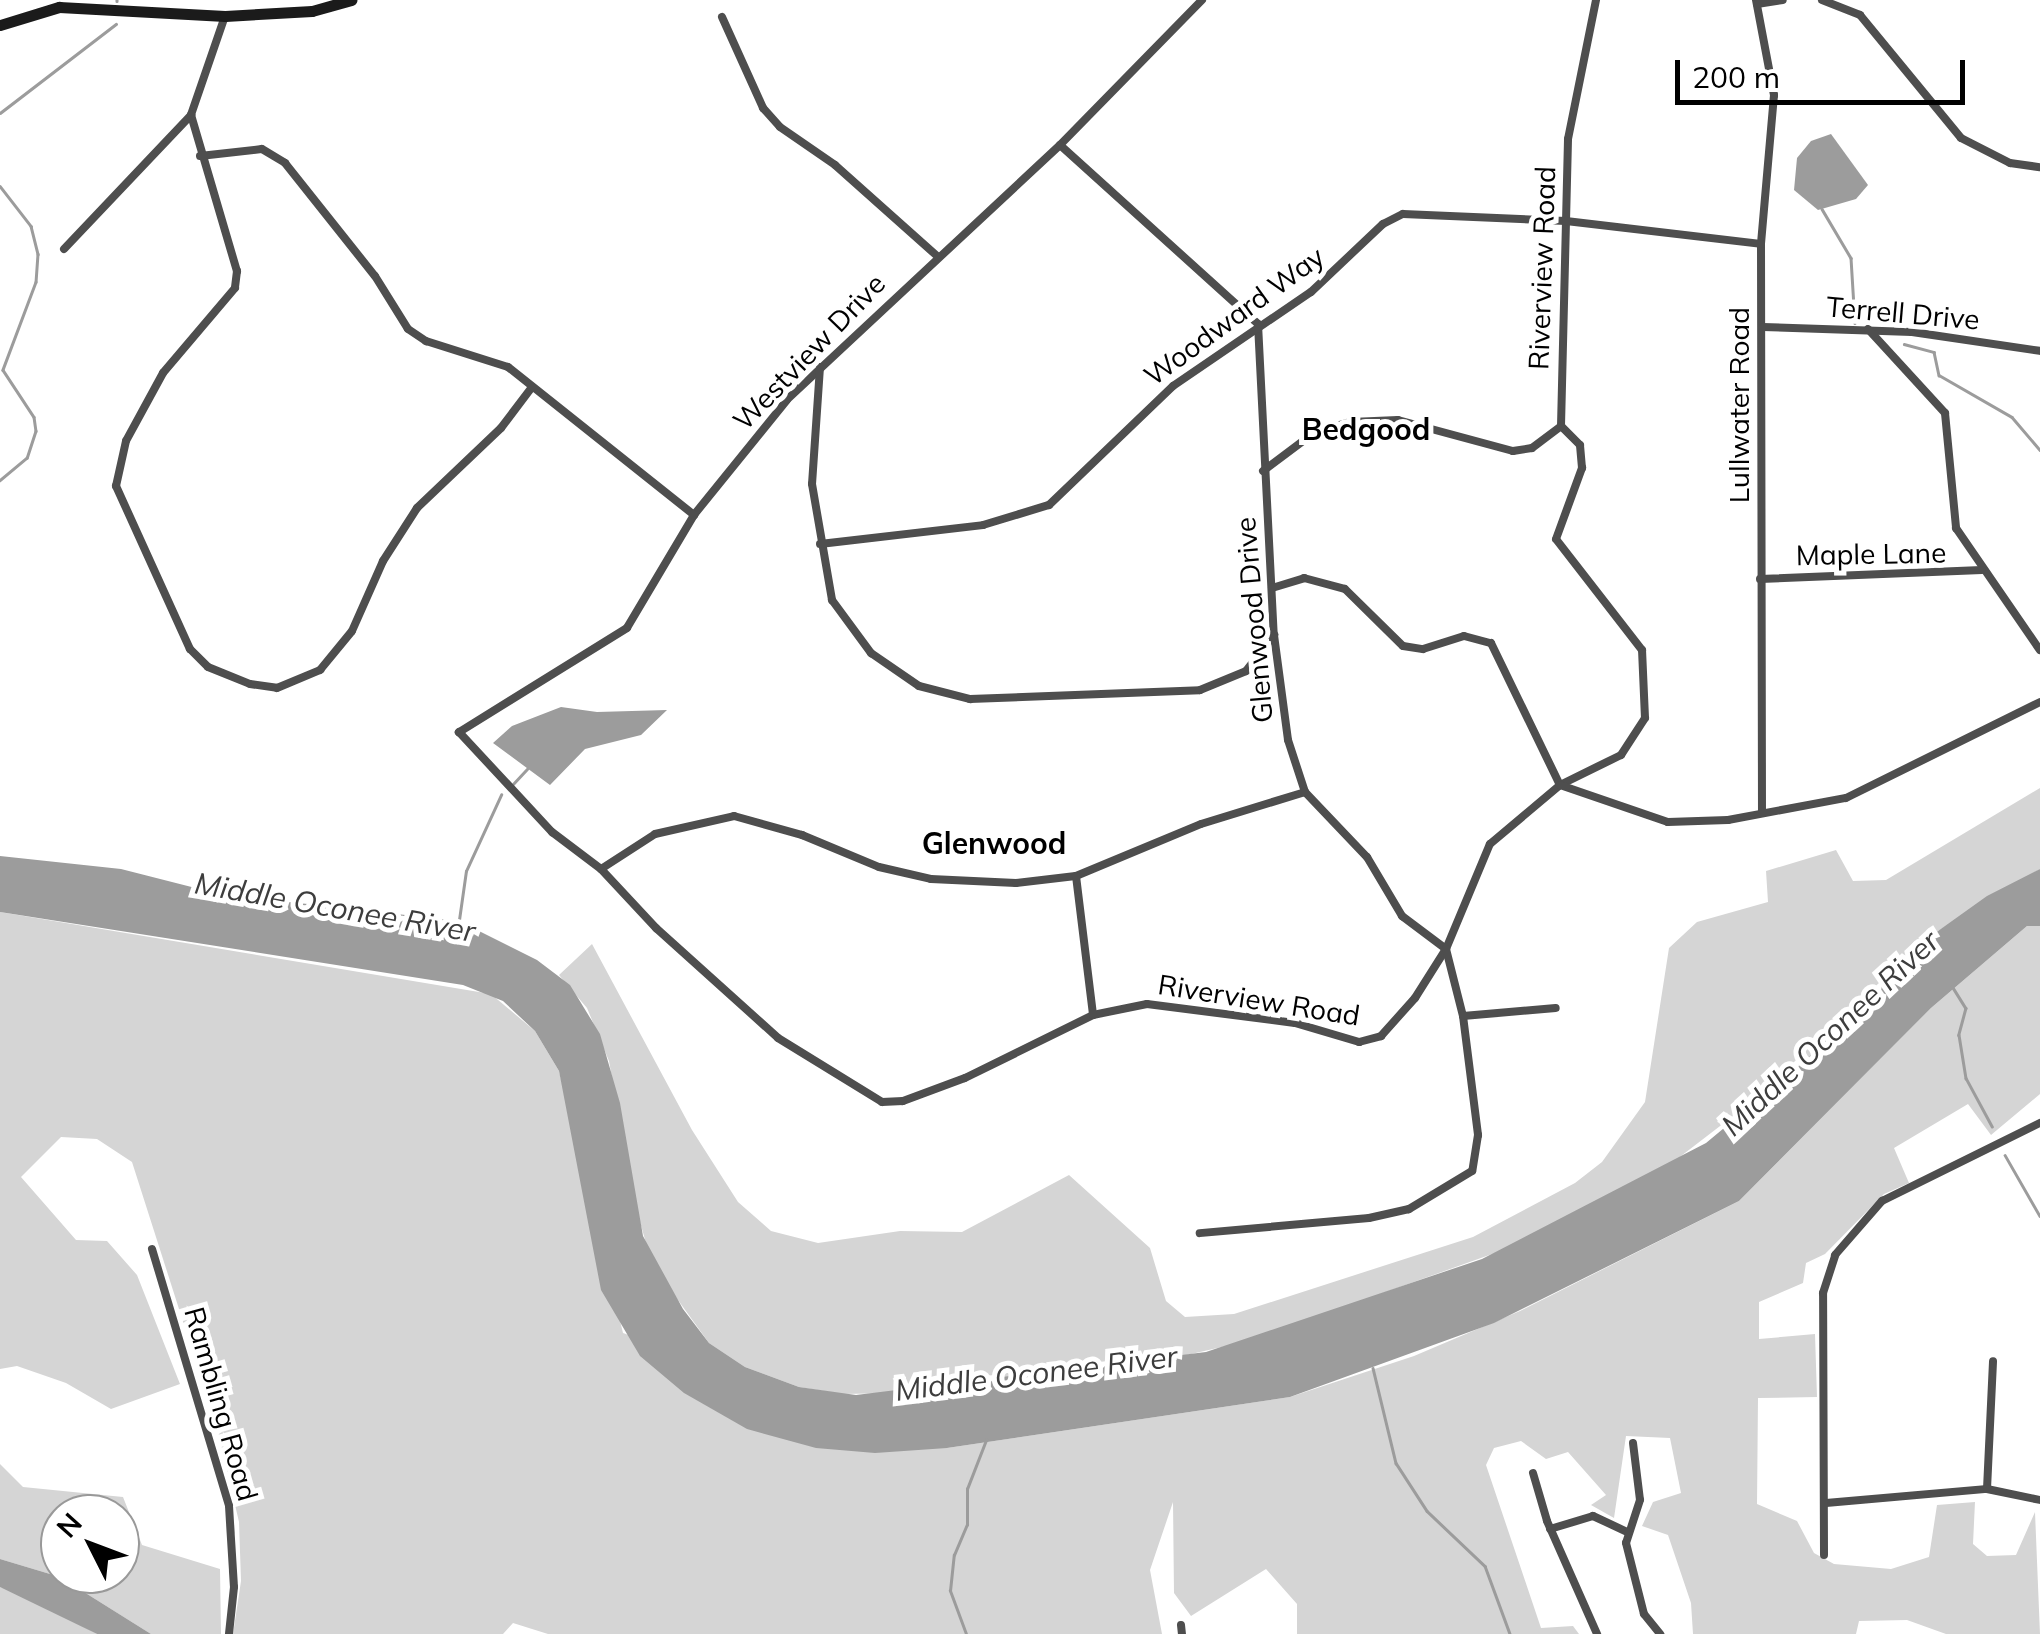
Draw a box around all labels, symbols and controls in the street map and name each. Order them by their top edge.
scale bar [1680,40,1970,102]
text: 200 m [1692,58,1780,96]
street label: Riverview Road [1522,166,1562,370]
street label: Woodward Way [1137,239,1331,393]
street label: Westview Drive [726,267,892,437]
street label: Terrell Drive [1825,290,1981,336]
street label: Lullwater Road [1722,307,1756,503]
district label: Bedgood [1302,411,1430,447]
street label: Glenwood Drive [1228,516,1280,724]
street label: Maple Lane [1795,536,1947,572]
district label: Glenwood [922,825,1066,861]
water label: Middle Oconee River [192,865,478,949]
water label: Middle Oconee River [1714,923,1946,1143]
street label: Riverview Road [1156,967,1362,1033]
street label: Rambling Road [177,1303,265,1505]
water label: Middle Oconee River [893,1338,1179,1408]
north arrow [40,1494,140,1594]
text: N [49,1505,89,1545]

